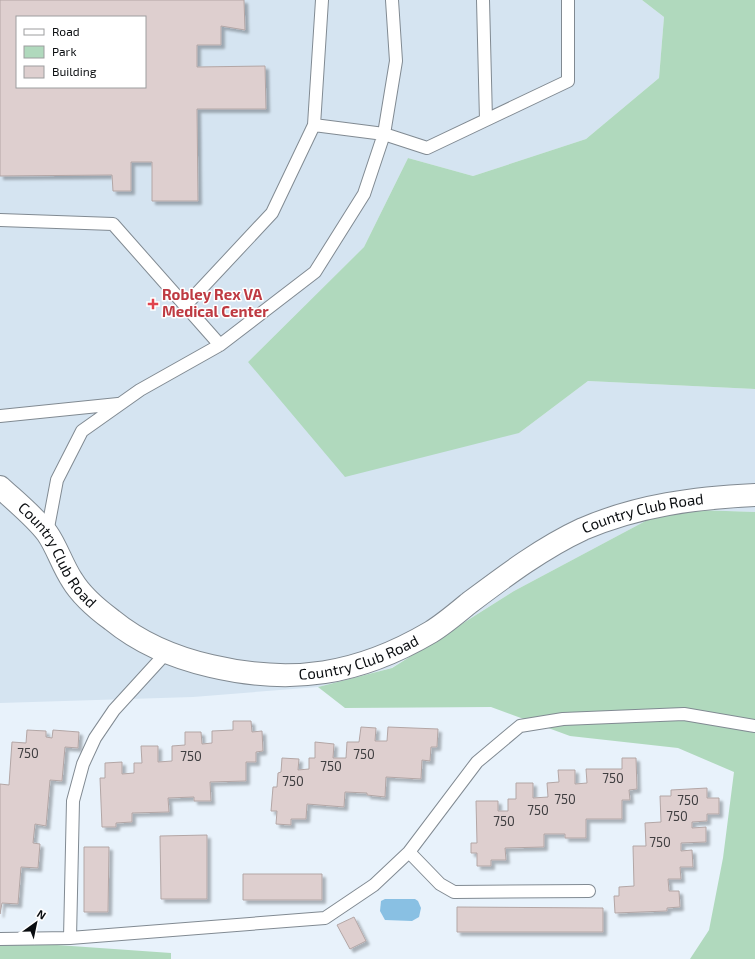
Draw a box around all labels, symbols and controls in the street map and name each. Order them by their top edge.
legend [16,16,146,88]
text: Road [52,24,80,38]
text: Park [52,44,77,58]
text: Building [52,64,97,78]
place label: Robley Rex VA Medical Center [162,285,269,320]
marker: Robley Rex VA Medical Center [147,298,159,310]
street label: Country Club Road [579,489,704,537]
street label: Country Club Road [15,498,101,611]
street label: Country Club Road [298,631,421,683]
house number: 750 [17,745,39,761]
house number: 750 [353,746,375,762]
house number: 750 [180,748,202,764]
house number: 750 [320,758,342,774]
house number: 750 [602,770,624,786]
house number: 750 [282,773,304,789]
house number: 750 [554,791,576,807]
house number: 750 [677,792,699,808]
house number: 750 [527,802,549,818]
house number: 750 [666,808,688,824]
house number: 750 [493,813,515,829]
house number: 750 [649,834,671,850]
north arrow [16,903,56,943]
text: N [35,907,49,922]

